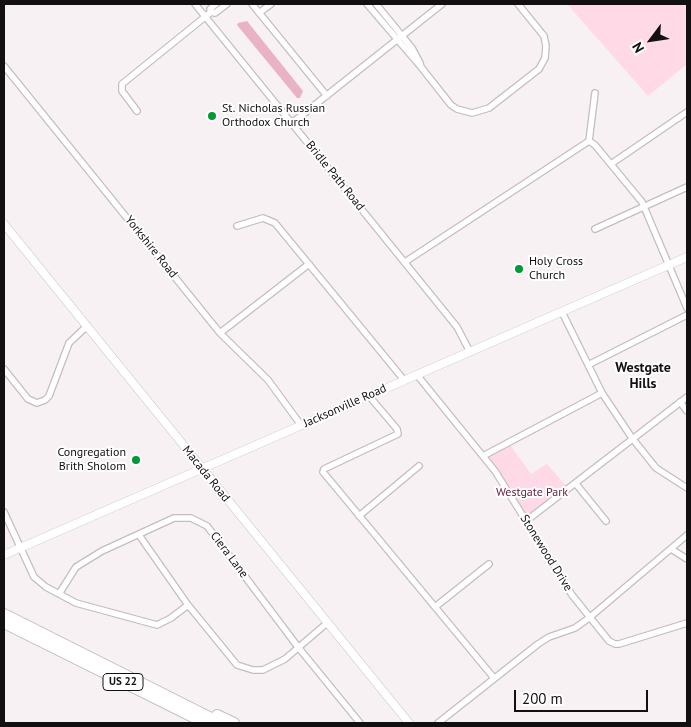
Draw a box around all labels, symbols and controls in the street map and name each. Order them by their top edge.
north arrow [626,15,676,65]
text: N [628,39,648,56]
place label: St. Nicholas Russian Orthodox Church [222,102,325,130]
marker: St. Nicholas Russian Orthodox Church [206,110,218,122]
street label: Bridle Path Road [303,138,367,214]
street label: Yorkshire Road [122,213,180,281]
place label: Holy Cross Church [529,255,583,283]
marker: Holy Cross Church [513,263,525,275]
district label: Westgate Hills [615,360,671,392]
street label: Jacksonville Road [301,381,389,431]
street label: Macada Road [179,443,233,505]
place label: Congregation Brith Sholom [57,446,126,474]
marker: Congregation Brith Sholom [130,454,142,466]
park label: Westgate Park [496,486,568,500]
street label: Stonewood Drive [517,512,575,594]
street label: Ciera Lane [207,529,251,581]
road number: US 22 [103,674,143,690]
scale bar [516,680,650,712]
text: 200 m [522,689,563,708]

